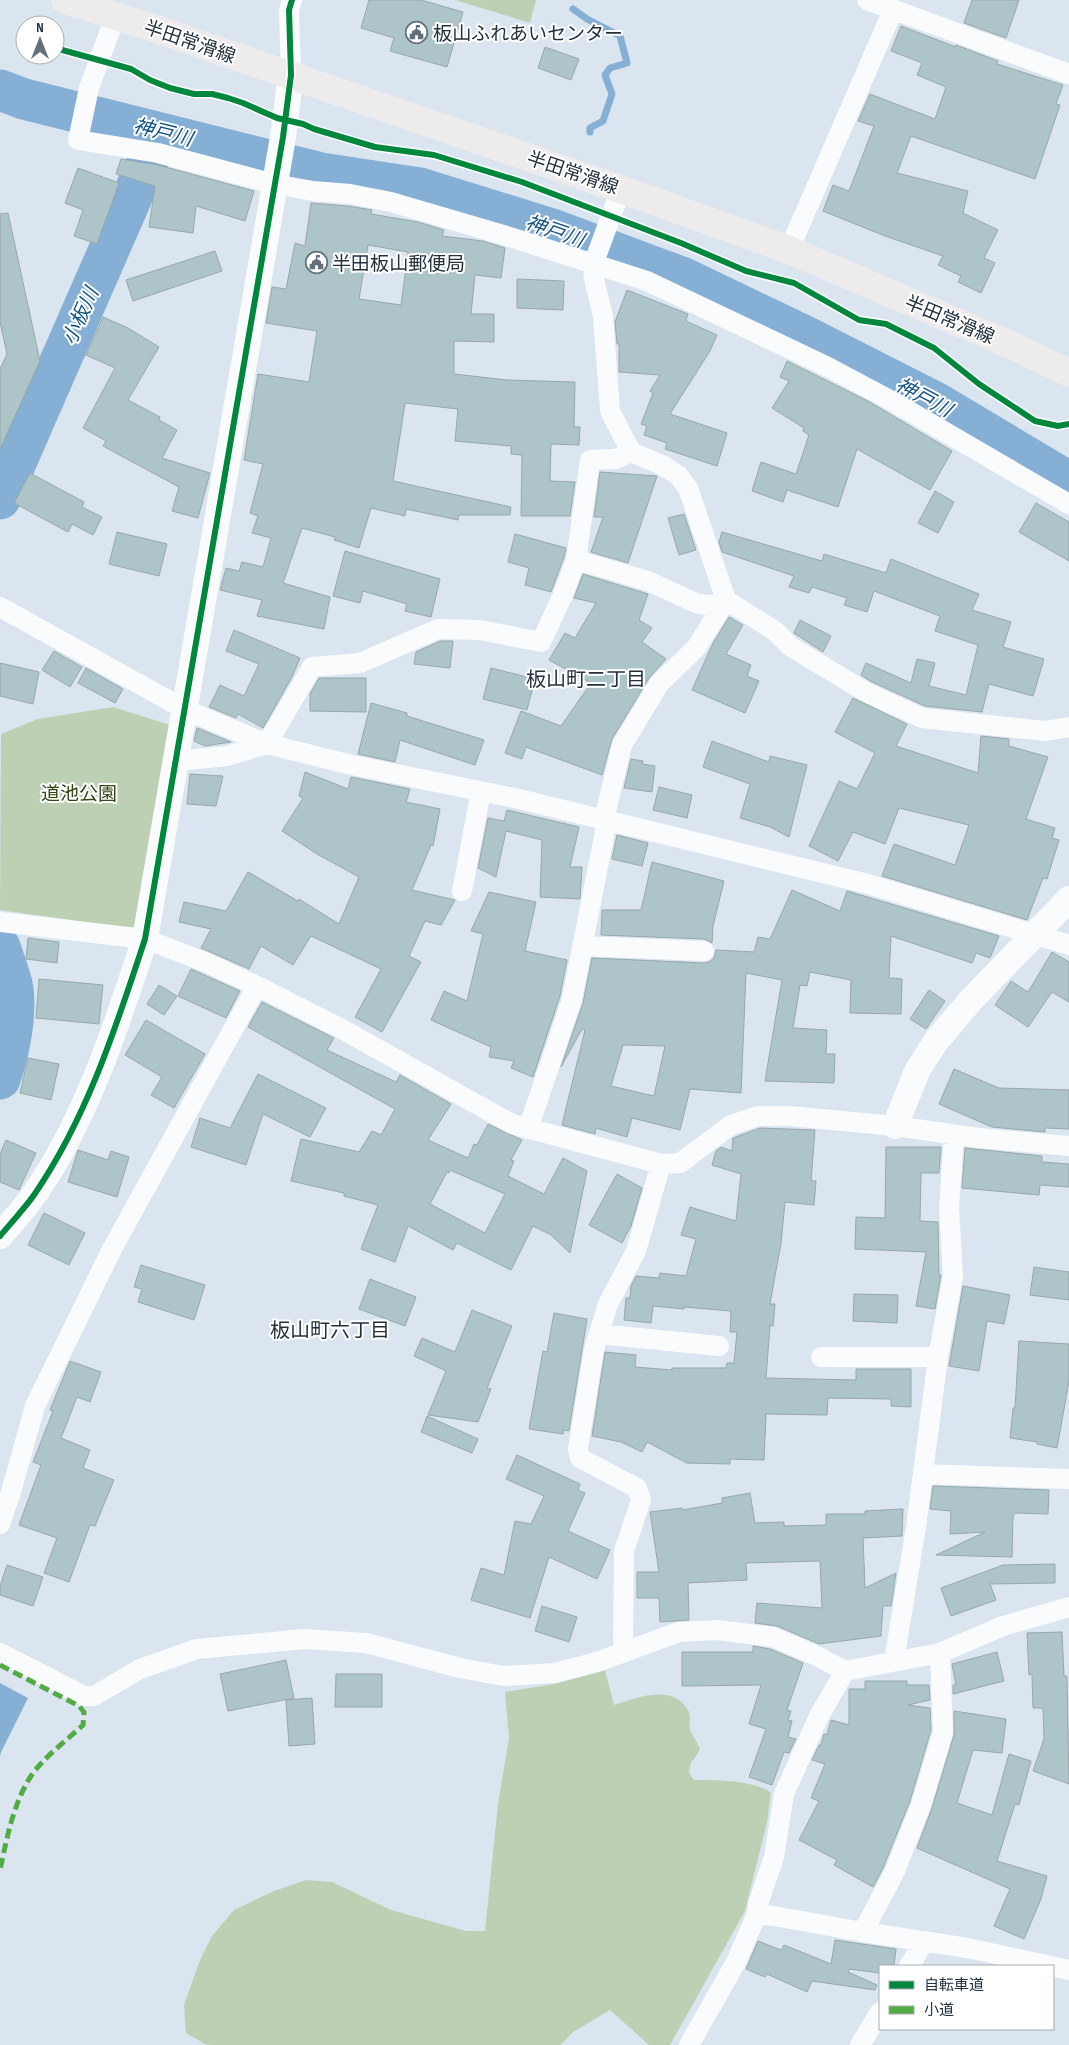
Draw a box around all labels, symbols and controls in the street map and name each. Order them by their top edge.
north arrow [15,15,65,65]
street label: 半田常滑線 [141,16,238,69]
text: N [36,19,44,36]
public building icon: 板山ふれあいセンター [405,21,429,45]
place label: 板山ふれあいセンター [433,23,623,46]
water label: 神戸川 [131,114,197,152]
street label: 半田常滑線 [524,147,621,200]
water label: 神戸川 [522,211,589,254]
public building icon: 半田板山郵便局 [304,251,328,275]
place label: 半田板山郵便局 [332,253,465,276]
water label: 小板川 [58,282,105,349]
street label: 半田常滑線 [901,291,998,350]
water label: 神戸川 [891,373,957,424]
district label: 板山町二丁目 [526,668,646,692]
park label: 道池公園 [41,783,117,806]
district label: 板山町六丁目 [270,1319,390,1343]
legend [879,1965,1054,2030]
text: 自転車道 [924,1976,984,1995]
text: 小道 [924,2001,954,2020]

